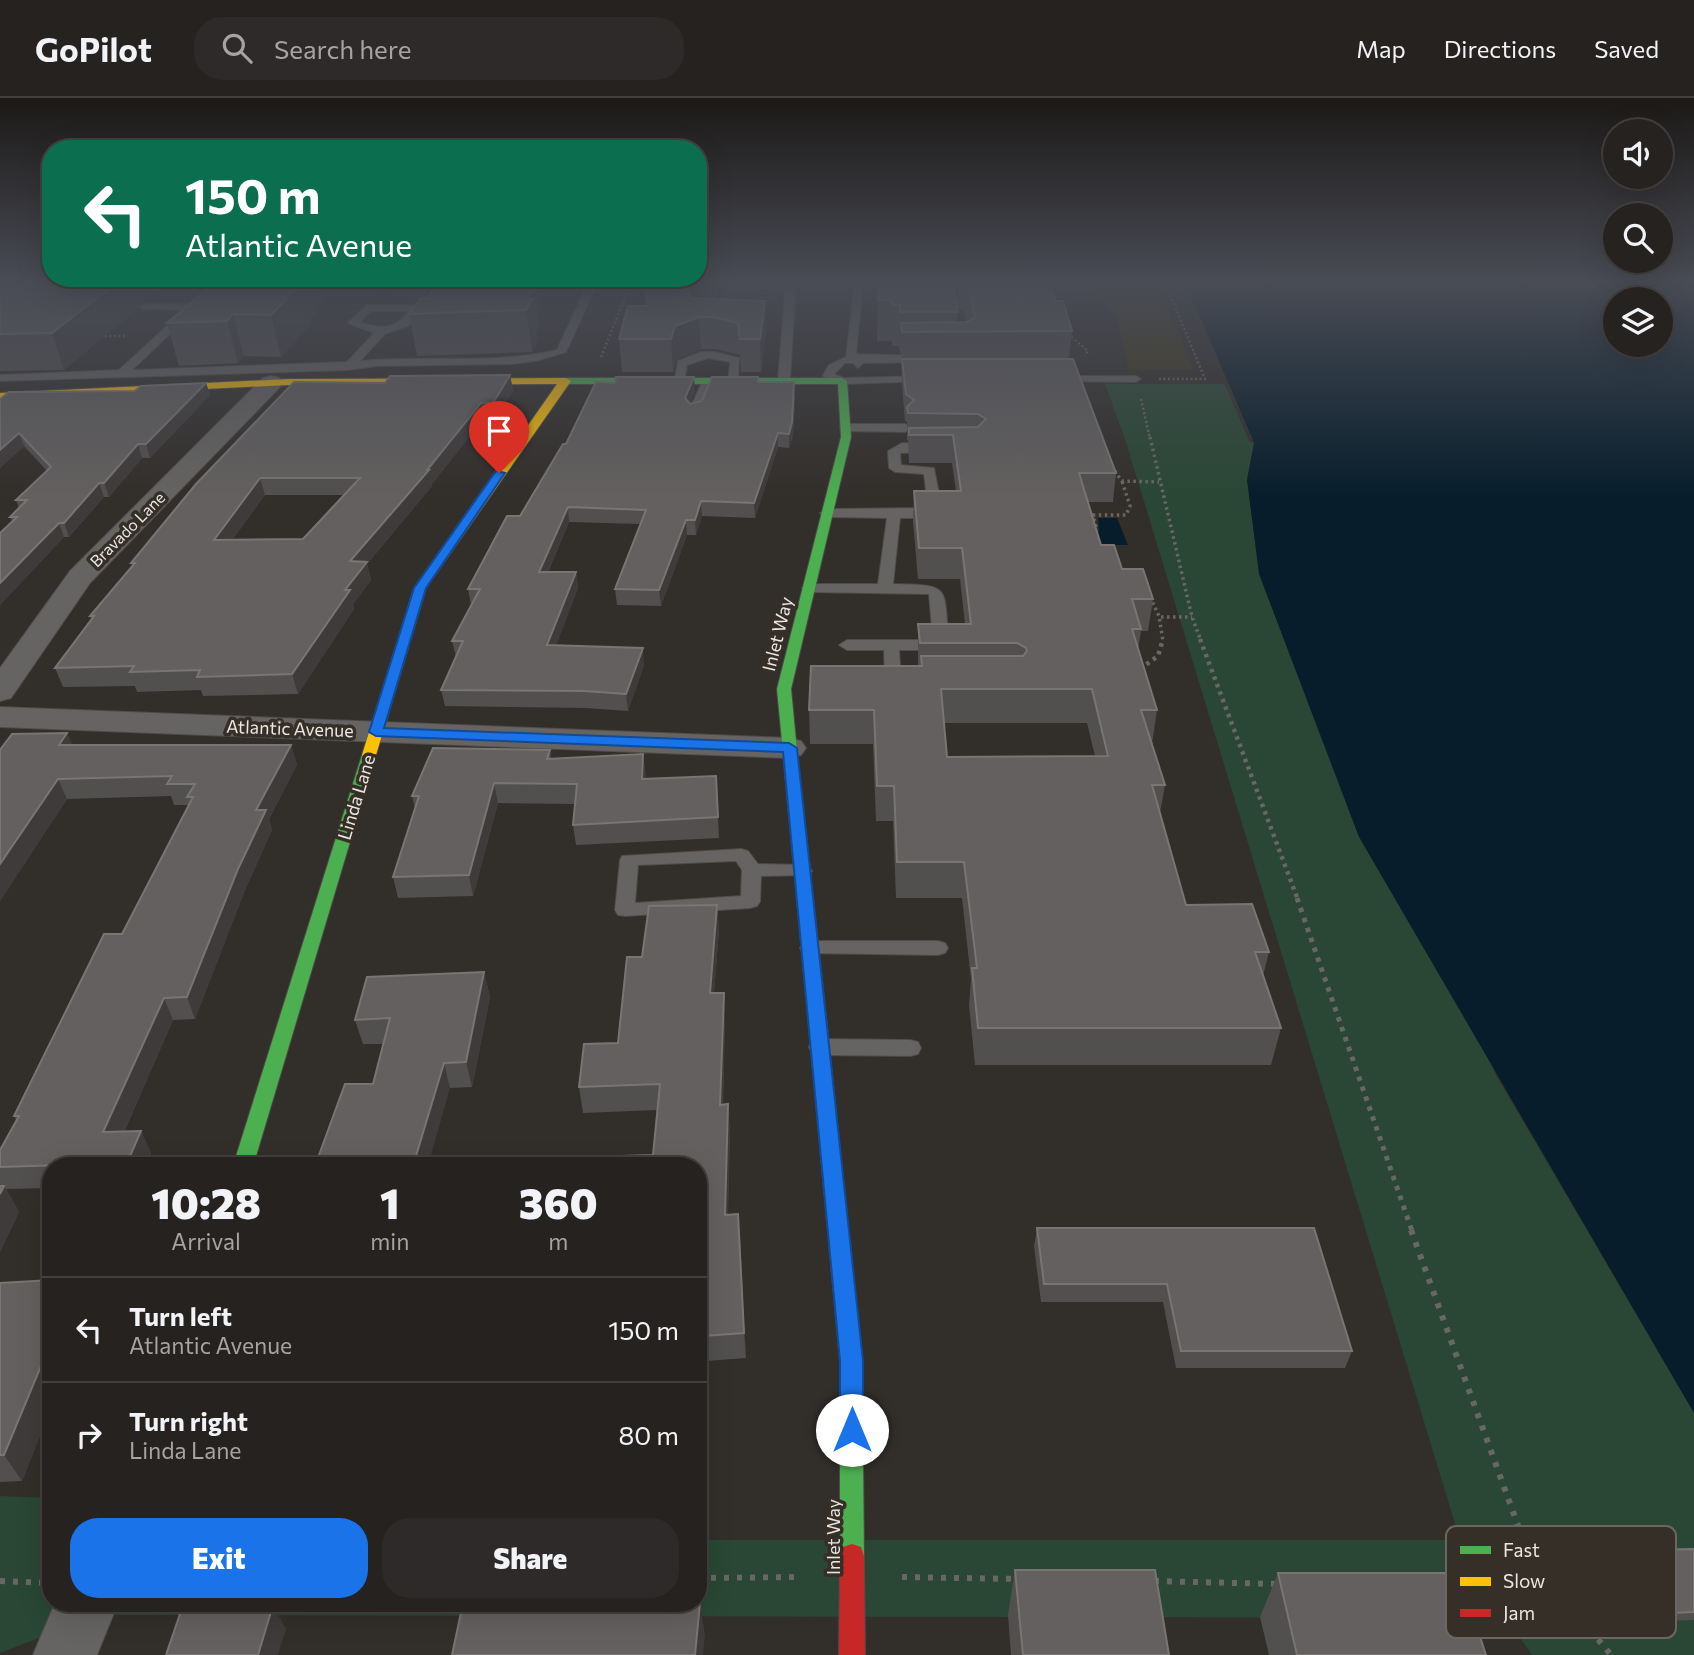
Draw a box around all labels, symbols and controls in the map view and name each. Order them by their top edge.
search box [194,17,684,80]
text: GoPilot [35,28,152,69]
icon: search [218,29,256,67]
text: Search here [274,33,411,64]
text: Map [1356,34,1406,63]
text: Directions [1444,34,1556,63]
text: Saved [1594,34,1659,63]
map controls [1603,119,1673,357]
button: sound [1603,119,1673,189]
text: 150 m [185,164,320,224]
icon: left [70,168,161,259]
button: search [1603,203,1673,273]
text: Atlantic Avenue [185,224,412,264]
button: layers [1603,287,1673,357]
pin [469,401,529,473]
icon: arrive [480,412,518,450]
street label: Bravado Lane [86,488,168,570]
street label: Inlet Way [757,594,797,674]
street label: Atlantic Avenue [226,715,354,741]
street label: Linda Lane [333,752,379,842]
text: 10:28 [151,1176,261,1228]
text: 1 [380,1176,400,1228]
text: 360 [519,1176,598,1228]
text: Arrival [171,1227,241,1255]
text: min [370,1227,409,1255]
text: m [548,1227,568,1255]
text: Turn left [129,1300,232,1331]
icon: left [70,1311,108,1349]
text: 150 m [608,1314,679,1345]
text: Atlantic Avenue [129,1331,292,1359]
position arrow [815,1393,889,1467]
text: Turn right [129,1405,248,1436]
icon: right [70,1416,108,1454]
text: 80 m [619,1419,679,1450]
text: Linda Lane [129,1436,241,1464]
street label: Inlet Way [822,1499,844,1575]
button: Exit [70,1518,368,1598]
button: Share [382,1518,679,1598]
legend [1446,1526,1676,1638]
text: Fast [1503,1538,1540,1561]
text: Slow [1503,1569,1545,1592]
text: Jam [1503,1601,1535,1624]

